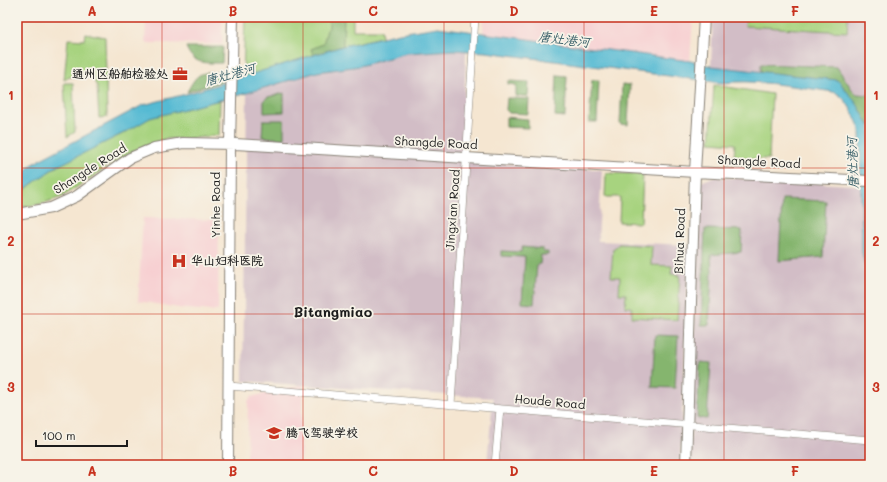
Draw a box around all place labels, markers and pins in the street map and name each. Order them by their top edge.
place label: 通州区船舶检验处 [72,65,168,81]
office icon: 通州区船舶检验处 [171,65,189,83]
hospital icon: 华山妇科医院 [170,252,188,270]
place label: 华山妇科医院 [191,252,263,268]
school or university icon: 腾飞驾驶学校 [265,424,283,442]
place label: 腾飞驾驶学校 [286,424,358,440]

